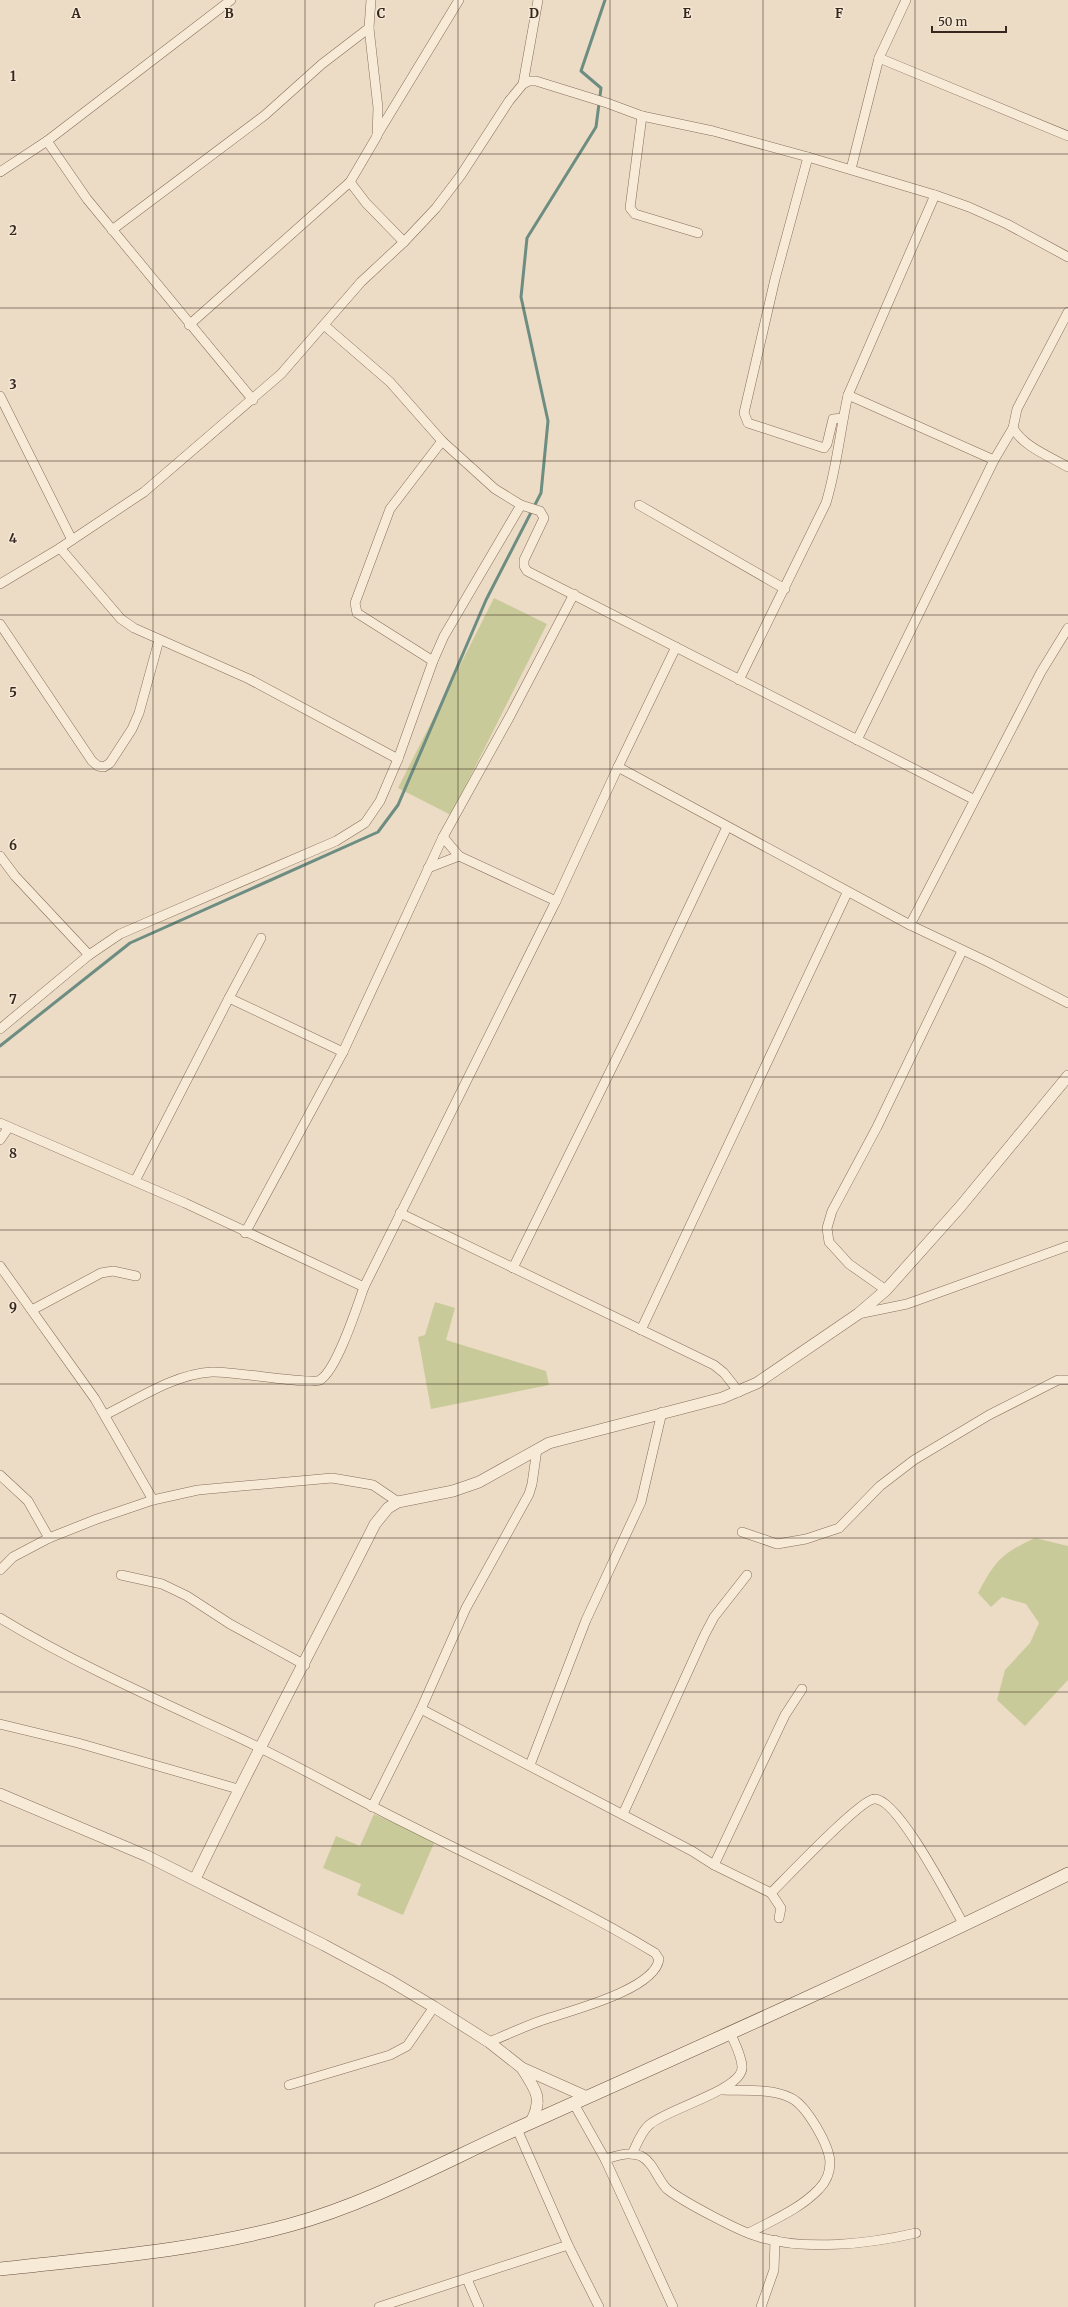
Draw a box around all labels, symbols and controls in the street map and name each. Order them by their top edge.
text: A [70,5,81,22]
text: B [224,5,234,22]
text: C [377,5,386,22]
text: D [529,5,539,22]
text: E [683,5,692,22]
text: F [835,5,843,22]
scale bar [932,8,1006,34]
text: 50 m [938,14,967,29]
text: 1 [10,68,16,85]
text: 2 [9,222,17,239]
text: 3 [9,376,17,393]
text: 4 [9,530,18,547]
text: 5 [9,684,17,701]
text: 6 [9,837,17,854]
text: 7 [9,991,17,1008]
text: 8 [9,1145,17,1162]
text: 9 [9,1299,17,1316]

